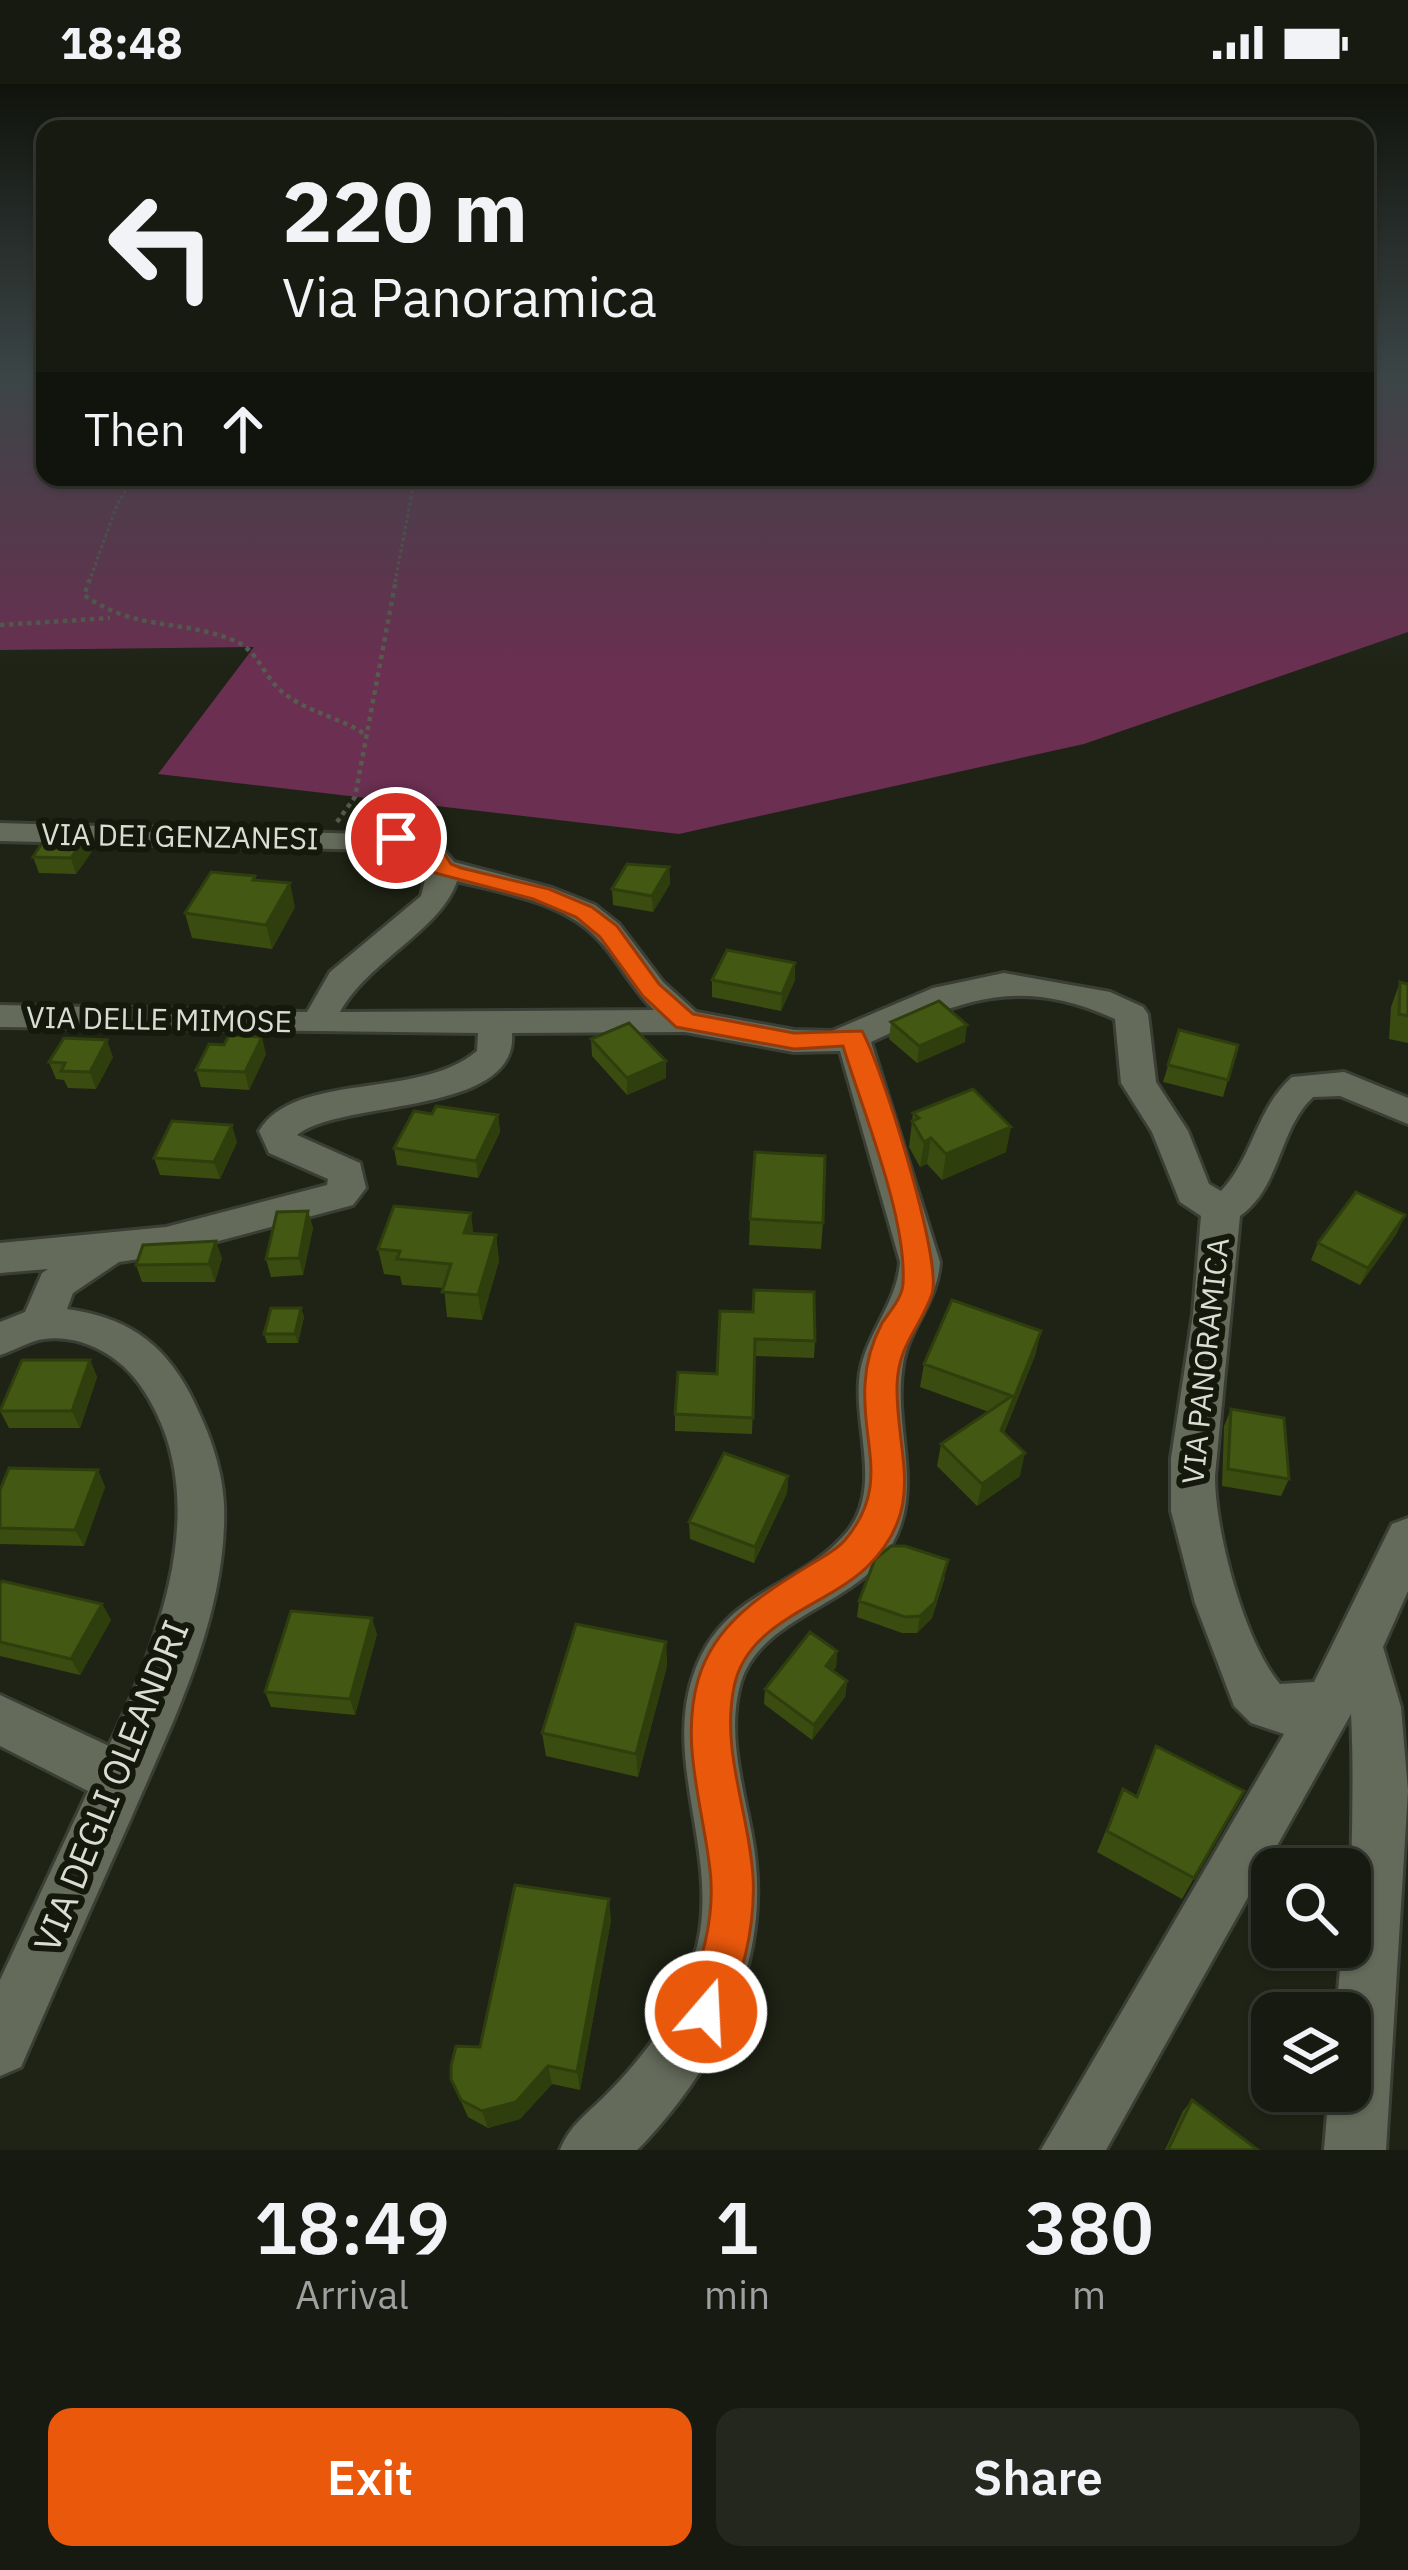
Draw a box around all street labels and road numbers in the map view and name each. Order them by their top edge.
street label: VIA DEI GENZANESI [41,814,319,857]
street label: VIA DELLE MIMOSE [26,997,292,1040]
street label: VIA PANORAMICA [1172,1236,1237,1486]
street label: VIA DEGLI OLEANDRI [23,1613,199,1959]

